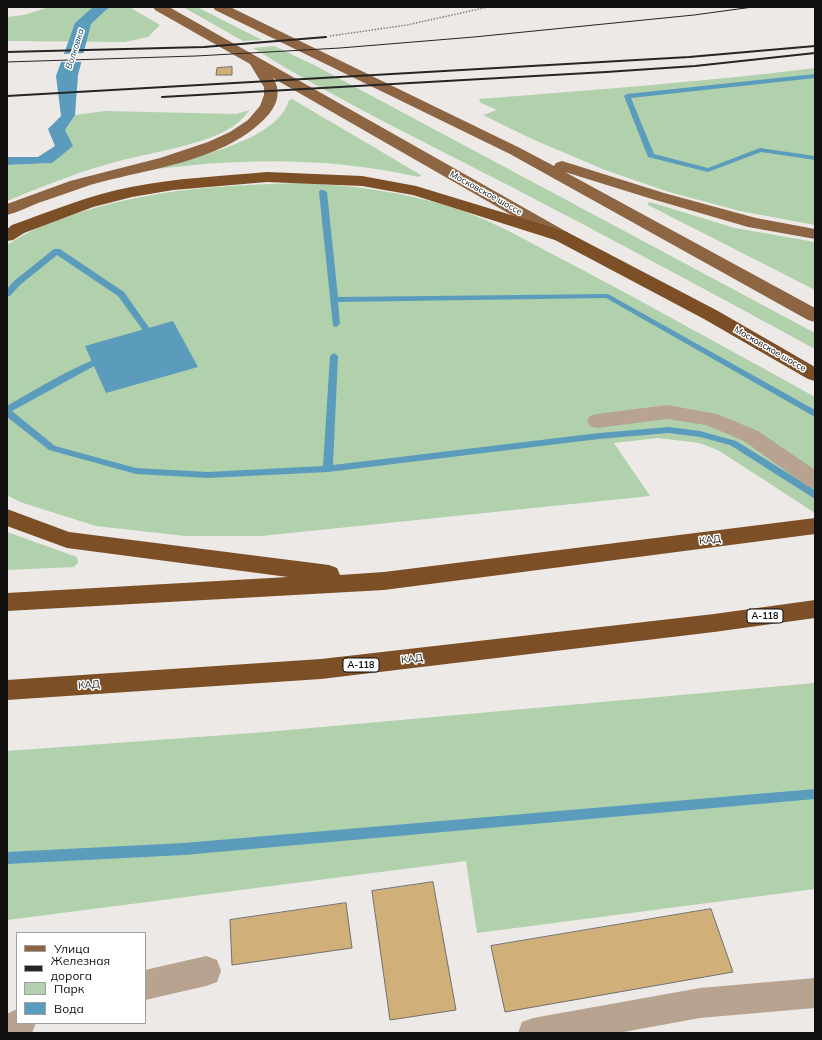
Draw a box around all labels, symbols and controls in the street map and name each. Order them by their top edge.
water label: Волковка [63,27,87,71]
street label: Московское шоссе [448,169,524,217]
street label: Московское шоссе [732,324,808,374]
street label: КАД [698,533,722,547]
road number: А-118 [747,609,783,623]
street label: КАД [400,652,424,666]
road number: А-118 [343,658,379,672]
street label: КАД [78,678,100,692]
legend [16,932,146,1024]
text: Улица [54,941,90,956]
text: Железная дорога [51,953,110,983]
text: Парк [54,981,84,996]
text: Вода [54,1001,84,1016]

